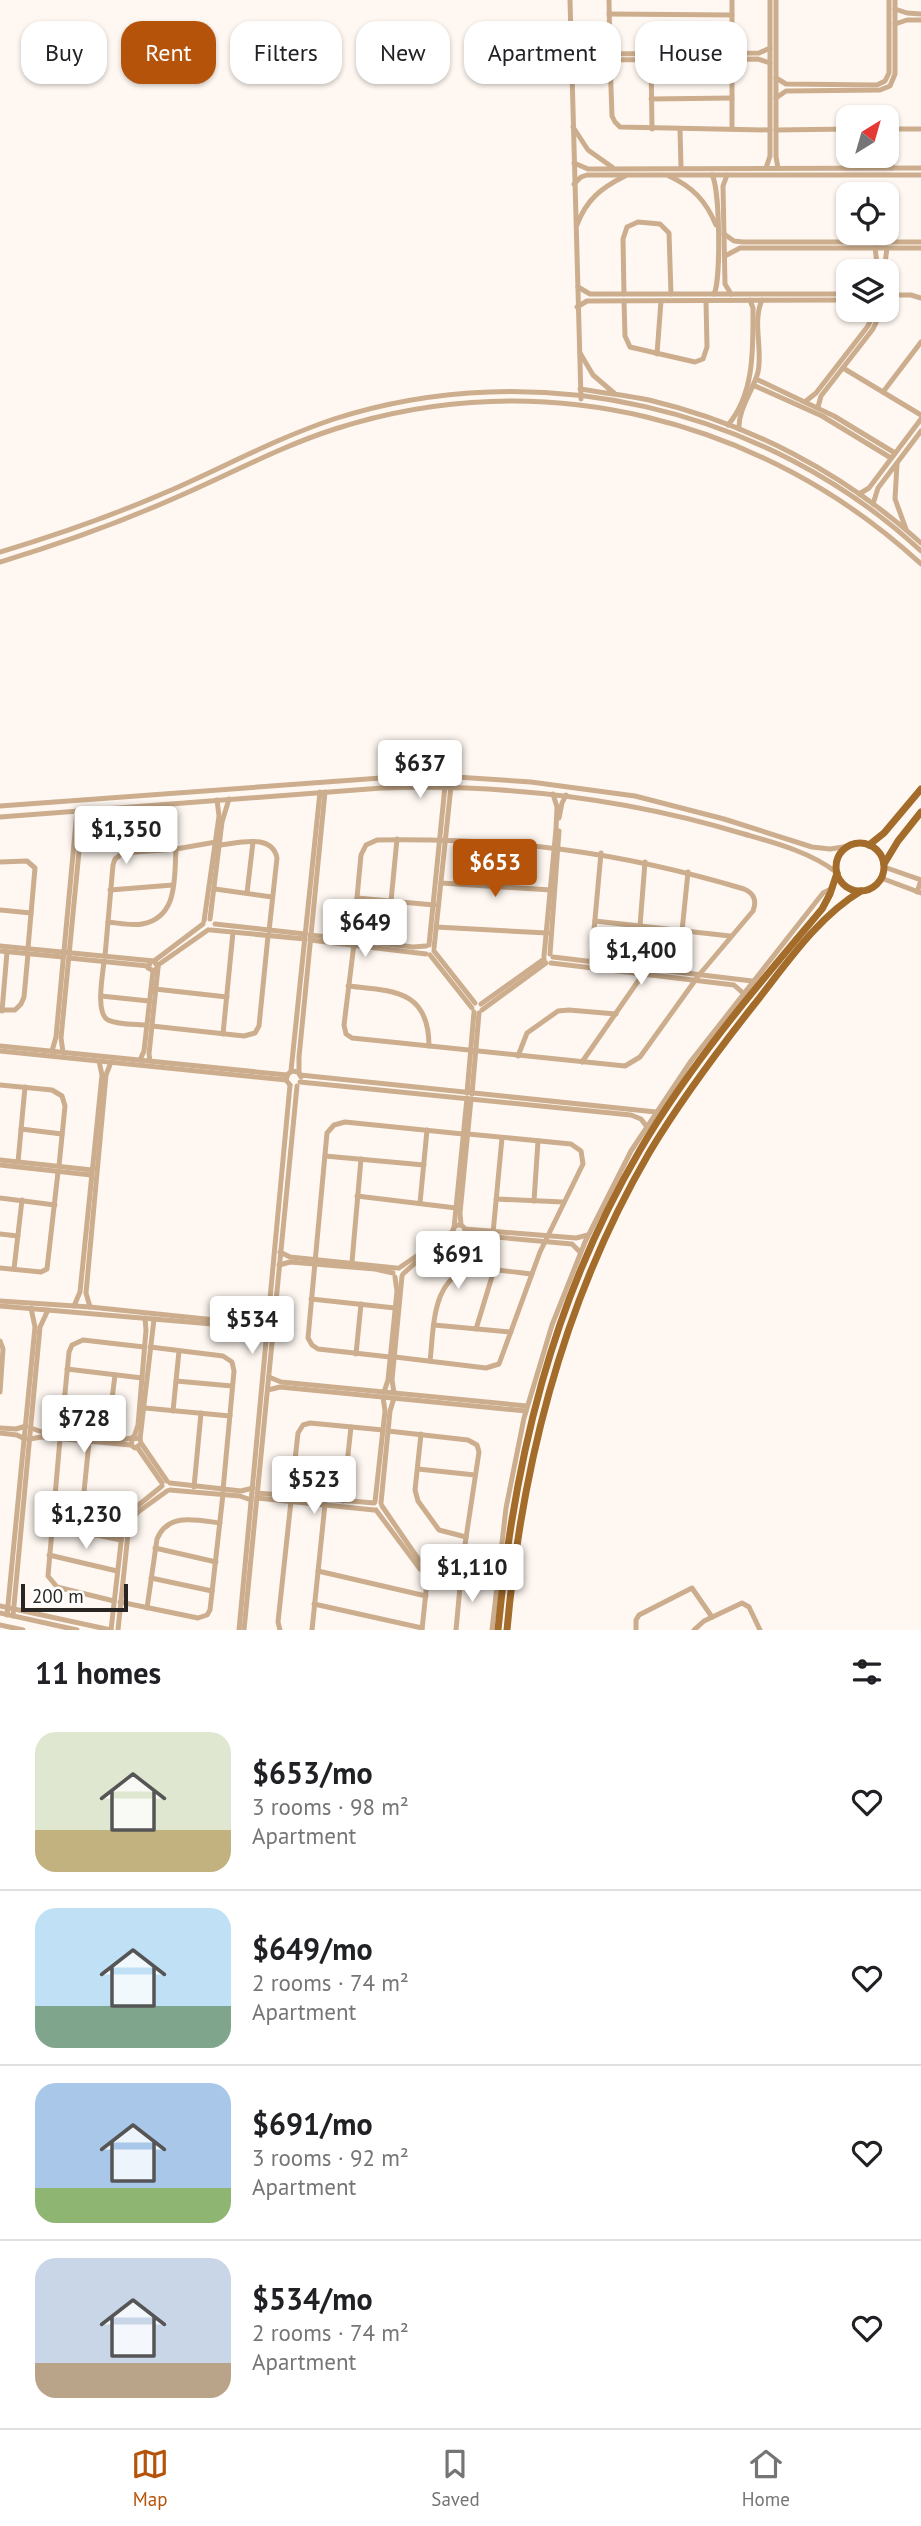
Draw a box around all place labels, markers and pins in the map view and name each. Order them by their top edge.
pin: $637 [379,740,461,800]
pin: $1,350 [69,806,183,866]
pin: $653 [454,839,536,899]
pin: $649 [324,900,406,959]
pin: $1,400 [584,928,698,987]
pin: $691 [417,1232,499,1291]
pin: $534 [211,1296,293,1356]
pin: $728 [43,1396,125,1455]
pin: $523 [273,1456,355,1516]
pin: $1,230 [29,1492,143,1551]
pin: $1,110 [415,1544,529,1604]

